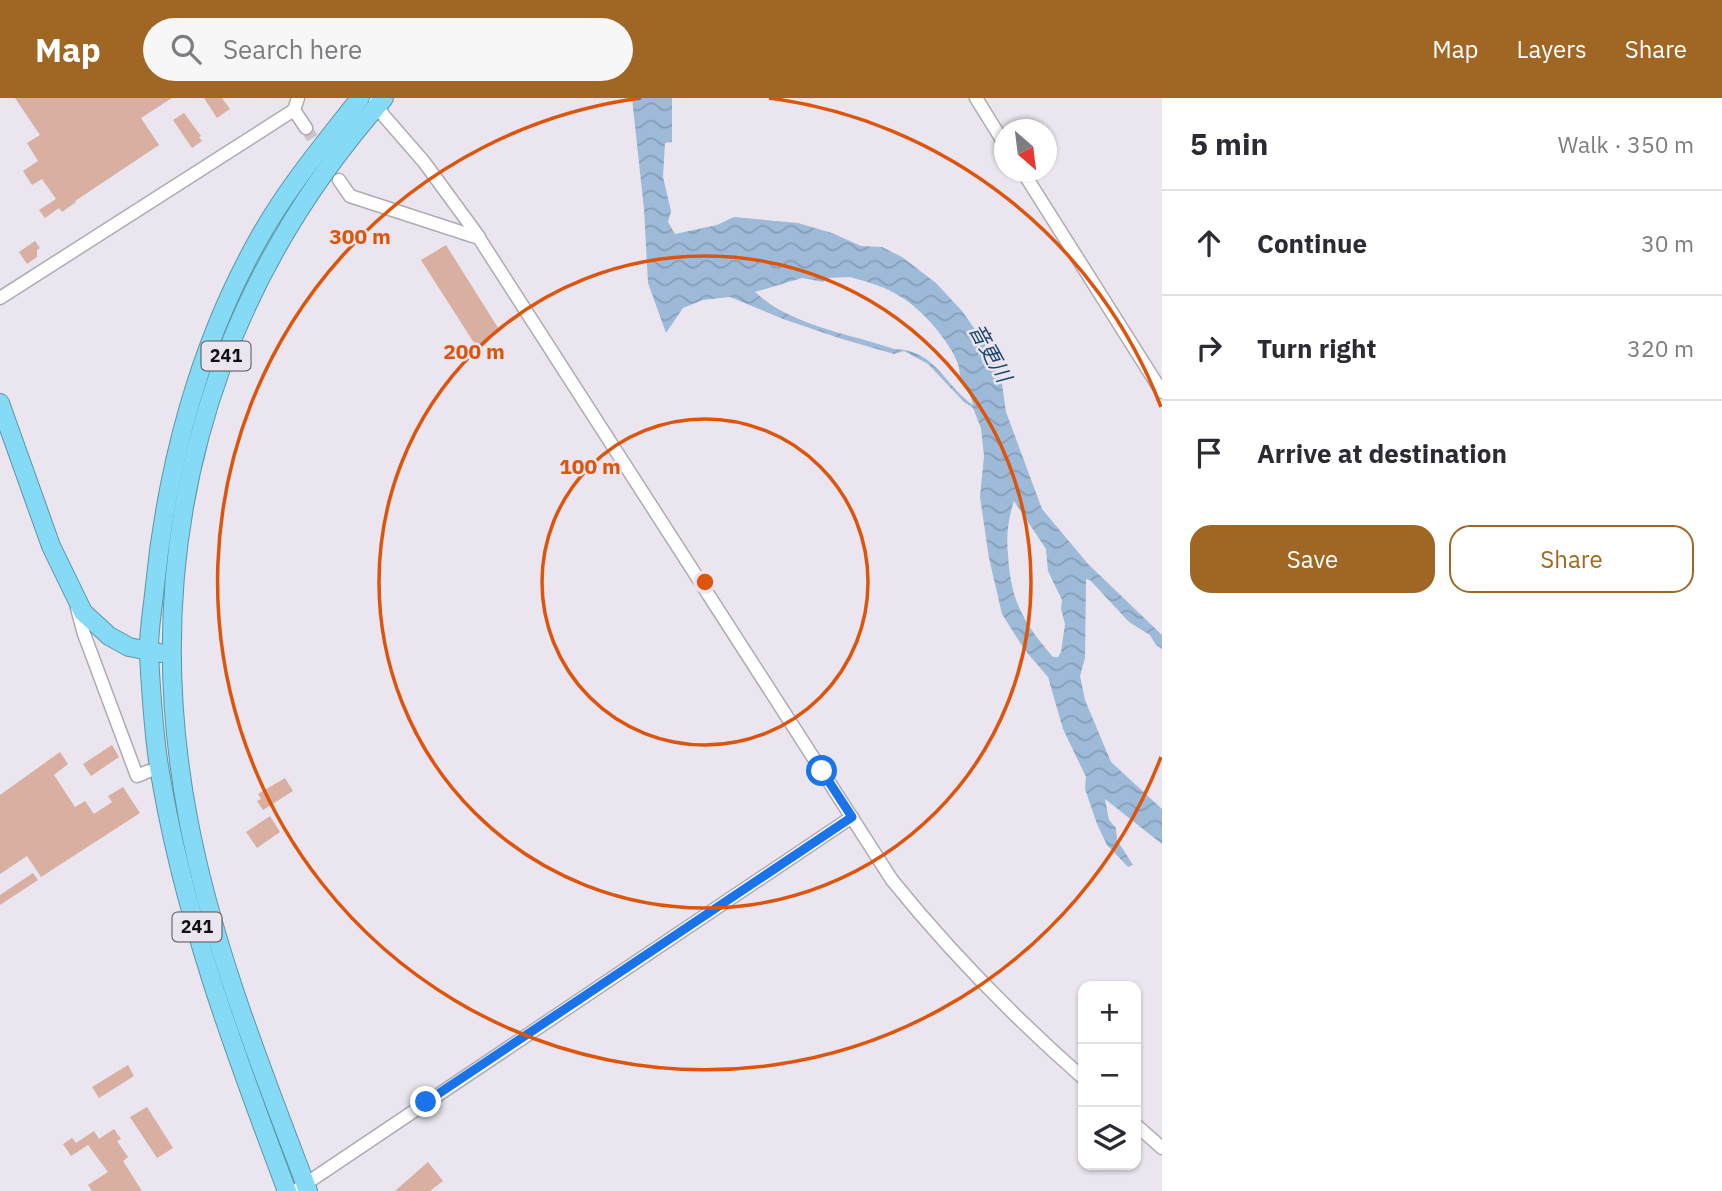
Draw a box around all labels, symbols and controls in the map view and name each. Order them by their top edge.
search box [143,18,633,81]
text: Map [35,28,101,71]
icon: search [167,30,205,68]
text: Search here [223,32,362,66]
text: Map [1432,33,1479,65]
text: Layers [1517,33,1587,65]
text: Share [1625,33,1687,65]
north arrow [994,119,1057,182]
text: 5 min [1190,124,1268,163]
text: Walk · 350 m [1558,129,1694,159]
text: 300 m [329,222,391,250]
icon: ahead [1190,224,1228,262]
text: Continue [1257,226,1367,260]
text: 30 m [1641,228,1694,258]
water label: 音更川 [963,318,1019,389]
icon: right [1190,329,1228,367]
text: Turn right [1257,331,1376,365]
text: 320 m [1627,333,1694,363]
text: 200 m [443,337,505,365]
road number: 241 [202,342,250,370]
icon: arrive [1190,434,1228,472]
text: Arrive at destination [1257,436,1507,470]
text: 100 m [559,452,621,480]
button: Save [1190,525,1435,593]
button: Share [1449,525,1694,593]
centre of rings [693,570,717,594]
route start [806,755,837,786]
road number: 241 [172,912,222,942]
map controls [1078,981,1141,1170]
button: + [1078,981,1141,1044]
button: − [1078,1044,1141,1107]
route end [410,1086,441,1117]
button: layers [1078,1107,1141,1170]

